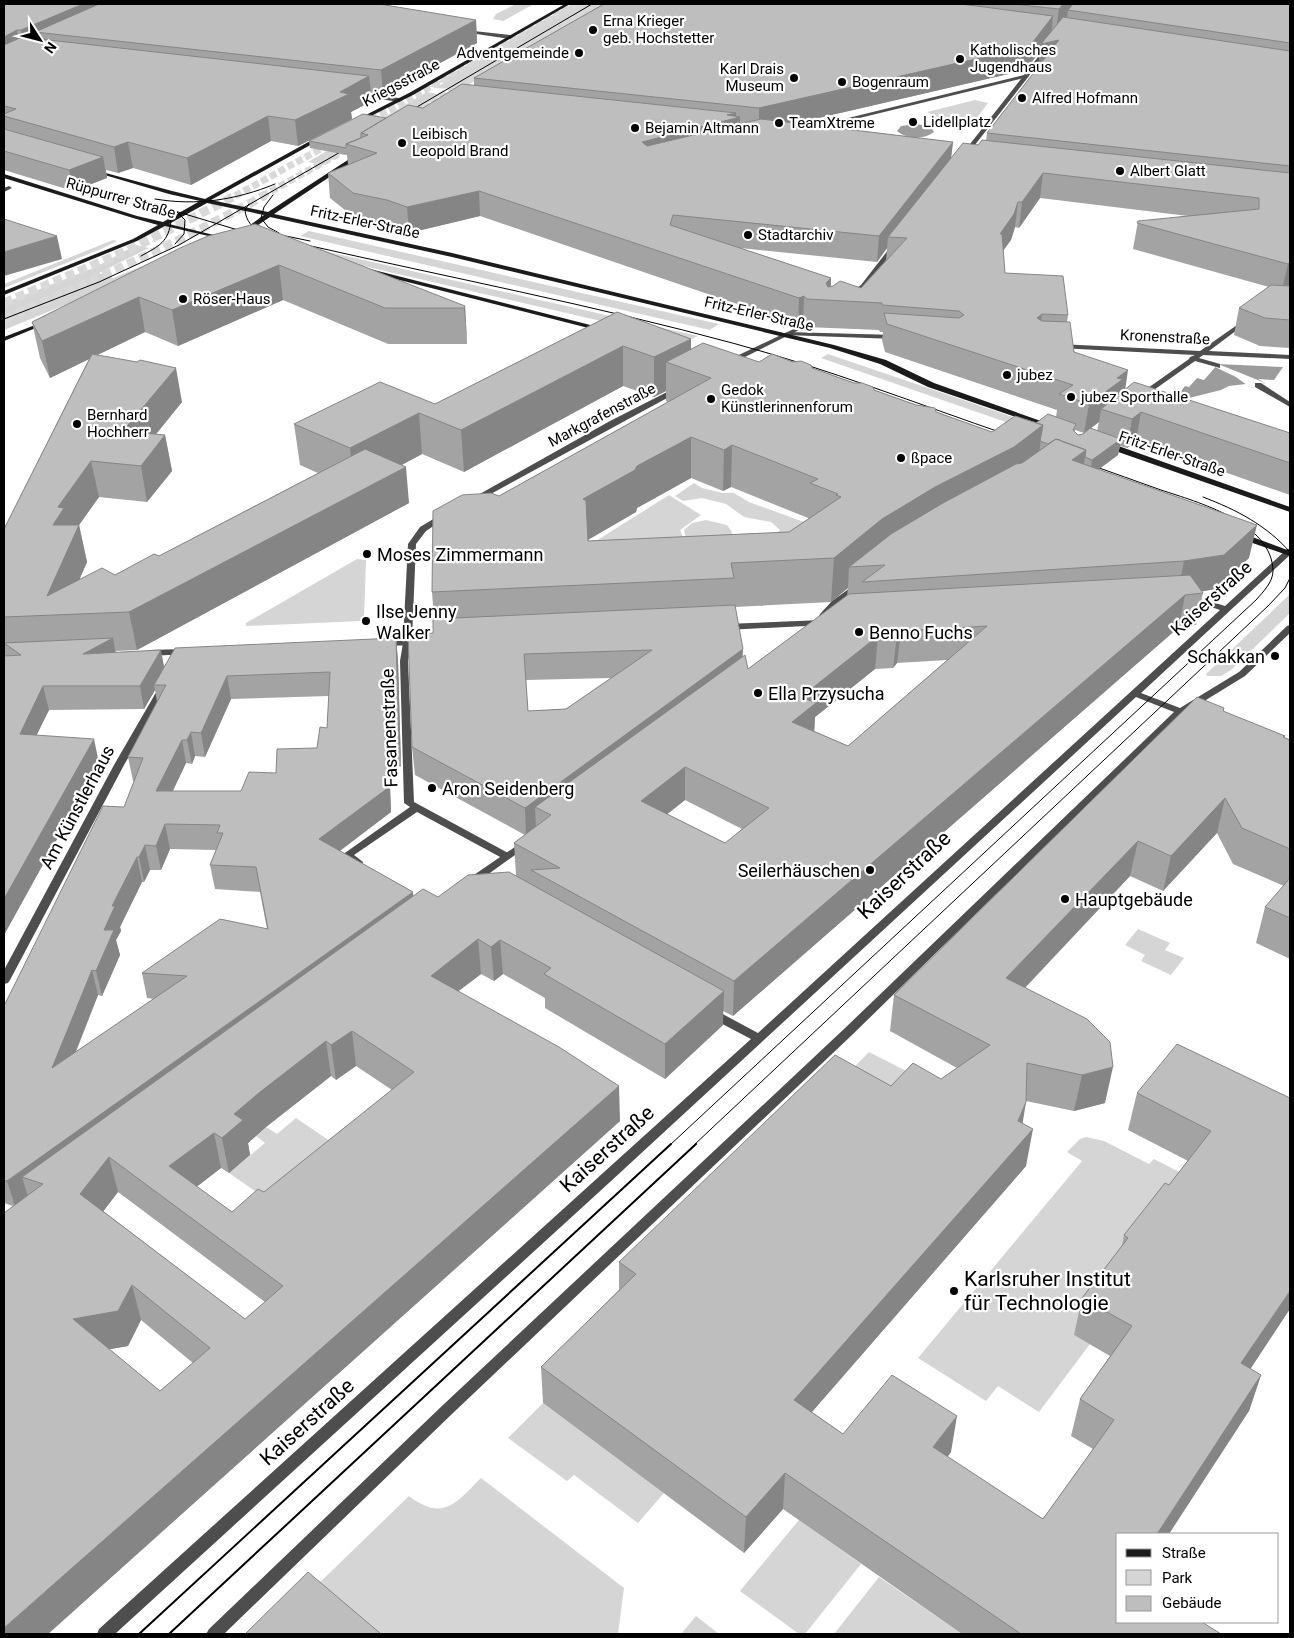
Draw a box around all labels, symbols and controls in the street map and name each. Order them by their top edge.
place label: Erna Krieger geb. Hochstetter [603,12,714,47]
north arrow [15,15,65,65]
marker: Erna Krieger geb. Hochstetter [587,24,599,36]
text: N [41,39,60,56]
place label: Katholisches Jugendhaus [970,41,1056,76]
place label: Adventgemeinde [457,44,569,62]
marker: Adventgemeinde [573,47,585,59]
marker: Katholisches Jugendhaus [954,53,966,65]
street label: Kriegsstraße [359,55,443,111]
place label: Karl Drais Museum [720,60,784,95]
marker: Karl Drais Museum [788,72,800,84]
place label: Bogenraum [852,73,929,91]
marker: Bogenraum [836,76,848,88]
place label: Alfred Hofmann [1032,89,1138,107]
marker: Alfred Hofmann [1016,92,1028,104]
place label: Lidellplatz [923,113,991,131]
place label: TeamXtreme [789,114,875,132]
marker: Lidellplatz [907,116,919,128]
marker: TeamXtreme [773,117,785,129]
place label: Bejamin Altmann [645,119,759,137]
marker: Bejamin Altmann [629,122,641,134]
place label: Leibisch Leopold Brand [412,125,508,160]
marker: Leibisch Leopold Brand [396,137,408,149]
place label: Albert Glatt [1130,162,1206,180]
marker: Albert Glatt [1114,165,1126,177]
street label: Rüppurrer Straße [64,174,178,222]
street label: Fritz-Erler-Straße [309,202,421,242]
place label: Stadtarchiv [758,226,833,244]
marker: Stadtarchiv [742,229,754,241]
place label: Röser-Haus [193,290,271,308]
marker: Röser-Haus [177,293,189,305]
street label: Fritz-Erler-Straße [703,293,815,335]
street label: Kronenstraße [1120,326,1210,348]
place label: jubez [1016,366,1053,384]
marker: jubez [1001,369,1013,381]
street label: Markgrafenstraße [545,379,659,451]
place label: Gedok Künstlerinnenforum [721,381,853,416]
place label: jubez Sporthalle [1080,388,1188,406]
marker: jubez Sporthalle [1065,391,1077,403]
marker: Gedok Künstlerinnenforum [705,393,717,405]
place label: Bernhard Hochherr [87,406,149,441]
marker: Bernhard Hochherr [71,418,83,430]
street label: Fritz-Erler-Straße [1116,427,1228,481]
place label: ßpace [911,449,952,467]
marker: ßpace [895,452,907,464]
place label: Moses Zimmermann [377,544,543,565]
marker: Moses Zimmermann [361,548,373,560]
street label: Kaiserstraße [1166,556,1256,640]
place label: Ilse Jenny Walker [376,601,457,643]
marker: Ilse Jenny Walker [360,615,372,627]
place label: Benno Fuchs [869,622,973,643]
marker: Benno Fuchs [853,626,865,638]
place label: Schakkan [1187,646,1265,667]
marker: Schakkan [1269,650,1281,662]
street label: Fasanenstraße [376,668,402,788]
place label: Ella Przysucha [768,683,884,704]
marker: Ella Przysucha [752,687,764,699]
street label: Am Künstlerhaus [36,742,118,872]
place label: Aron Seidenberg [442,778,574,799]
marker: Aron Seidenberg [426,782,438,794]
street label: Kaiserstraße [853,826,955,924]
place label: Seilerhäuschen [738,860,860,881]
marker: Seilerhäuschen [864,864,876,876]
place label: Hauptgebäude [1075,889,1193,910]
marker: Hauptgebäude [1059,893,1071,905]
street label: Kaiserstraße [555,1101,659,1197]
place label: Karlsruher Institut für Technologie [964,1267,1131,1315]
marker: Karlsruher Institut für Technologie [948,1285,960,1297]
street label: Kaiserstraße [255,1374,359,1470]
legend [1116,1533,1279,1623]
text: Straße [1162,1544,1206,1562]
text: Park [1162,1569,1193,1587]
text: Gebäude [1162,1594,1221,1612]

